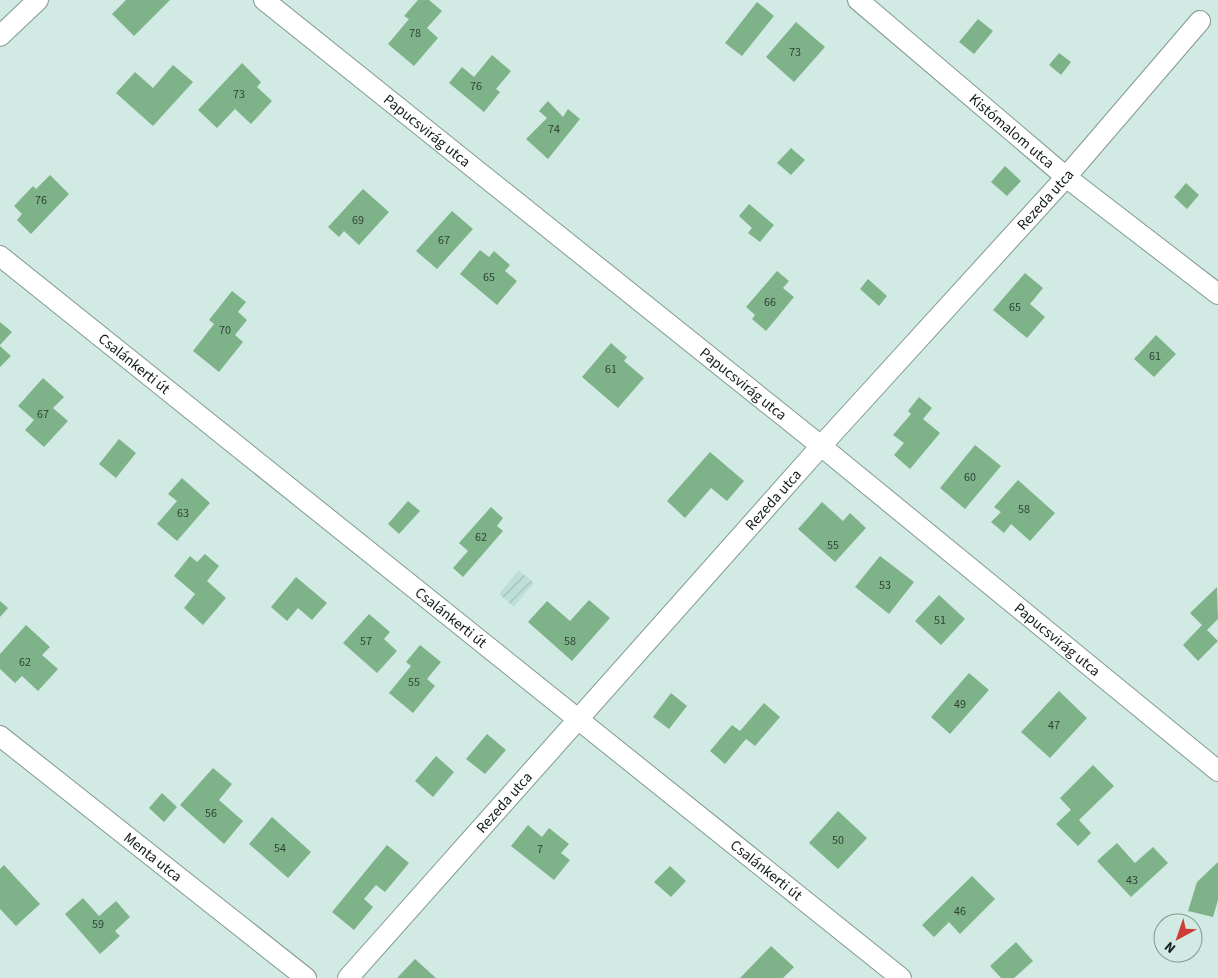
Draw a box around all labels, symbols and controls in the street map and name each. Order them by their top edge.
house number: 78 [409,25,421,42]
house number: 73 [789,44,801,61]
house number: 76 [470,78,482,95]
house number: 73 [233,86,245,103]
street label: Kistómalom utca [964,89,1059,174]
street label: Papucsvirág utca [379,90,475,172]
house number: 74 [548,121,560,138]
street label: Rezeda utca [1012,165,1079,235]
house number: 76 [35,192,47,209]
house number: 69 [352,212,364,229]
house number: 67 [438,232,450,249]
house number: 65 [483,269,495,286]
house number: 66 [764,294,776,311]
house number: 65 [1009,299,1021,316]
house number: 70 [219,322,231,339]
street label: Csalánkerti út [93,329,174,399]
street label: Papucsvirág utca [695,343,791,426]
house number: 61 [1149,348,1161,365]
house number: 61 [605,361,617,378]
house number: 67 [37,406,49,423]
street label: Rezeda utca [741,465,807,535]
house number: 60 [964,469,976,486]
house number: 58 [1018,501,1030,518]
house number: 63 [177,505,189,522]
house number: 62 [475,529,487,546]
house number: 55 [827,537,839,554]
house number: 53 [879,577,891,594]
street label: Csalánkerti út [410,582,491,653]
street label: Papucsvirág utca [1009,598,1105,682]
house number: 51 [934,612,946,629]
house number: 57 [360,633,372,650]
house number: 58 [564,633,576,650]
house number: 62 [19,654,31,671]
house number: 55 [408,674,420,691]
house number: 49 [954,696,966,713]
house number: 47 [1048,717,1060,734]
street label: Rezeda utca [472,767,538,838]
house number: 56 [205,805,217,822]
street label: Menta utca [119,828,186,887]
house number: 50 [832,832,844,849]
street label: Csalánkerti út [726,835,806,906]
house number: 54 [274,840,286,857]
house number: 7 [537,841,543,858]
house number: 43 [1126,872,1138,889]
house number: 46 [954,903,966,920]
north arrow [1153,913,1203,963]
house number: 59 [92,916,104,933]
text: N [1160,937,1180,958]

